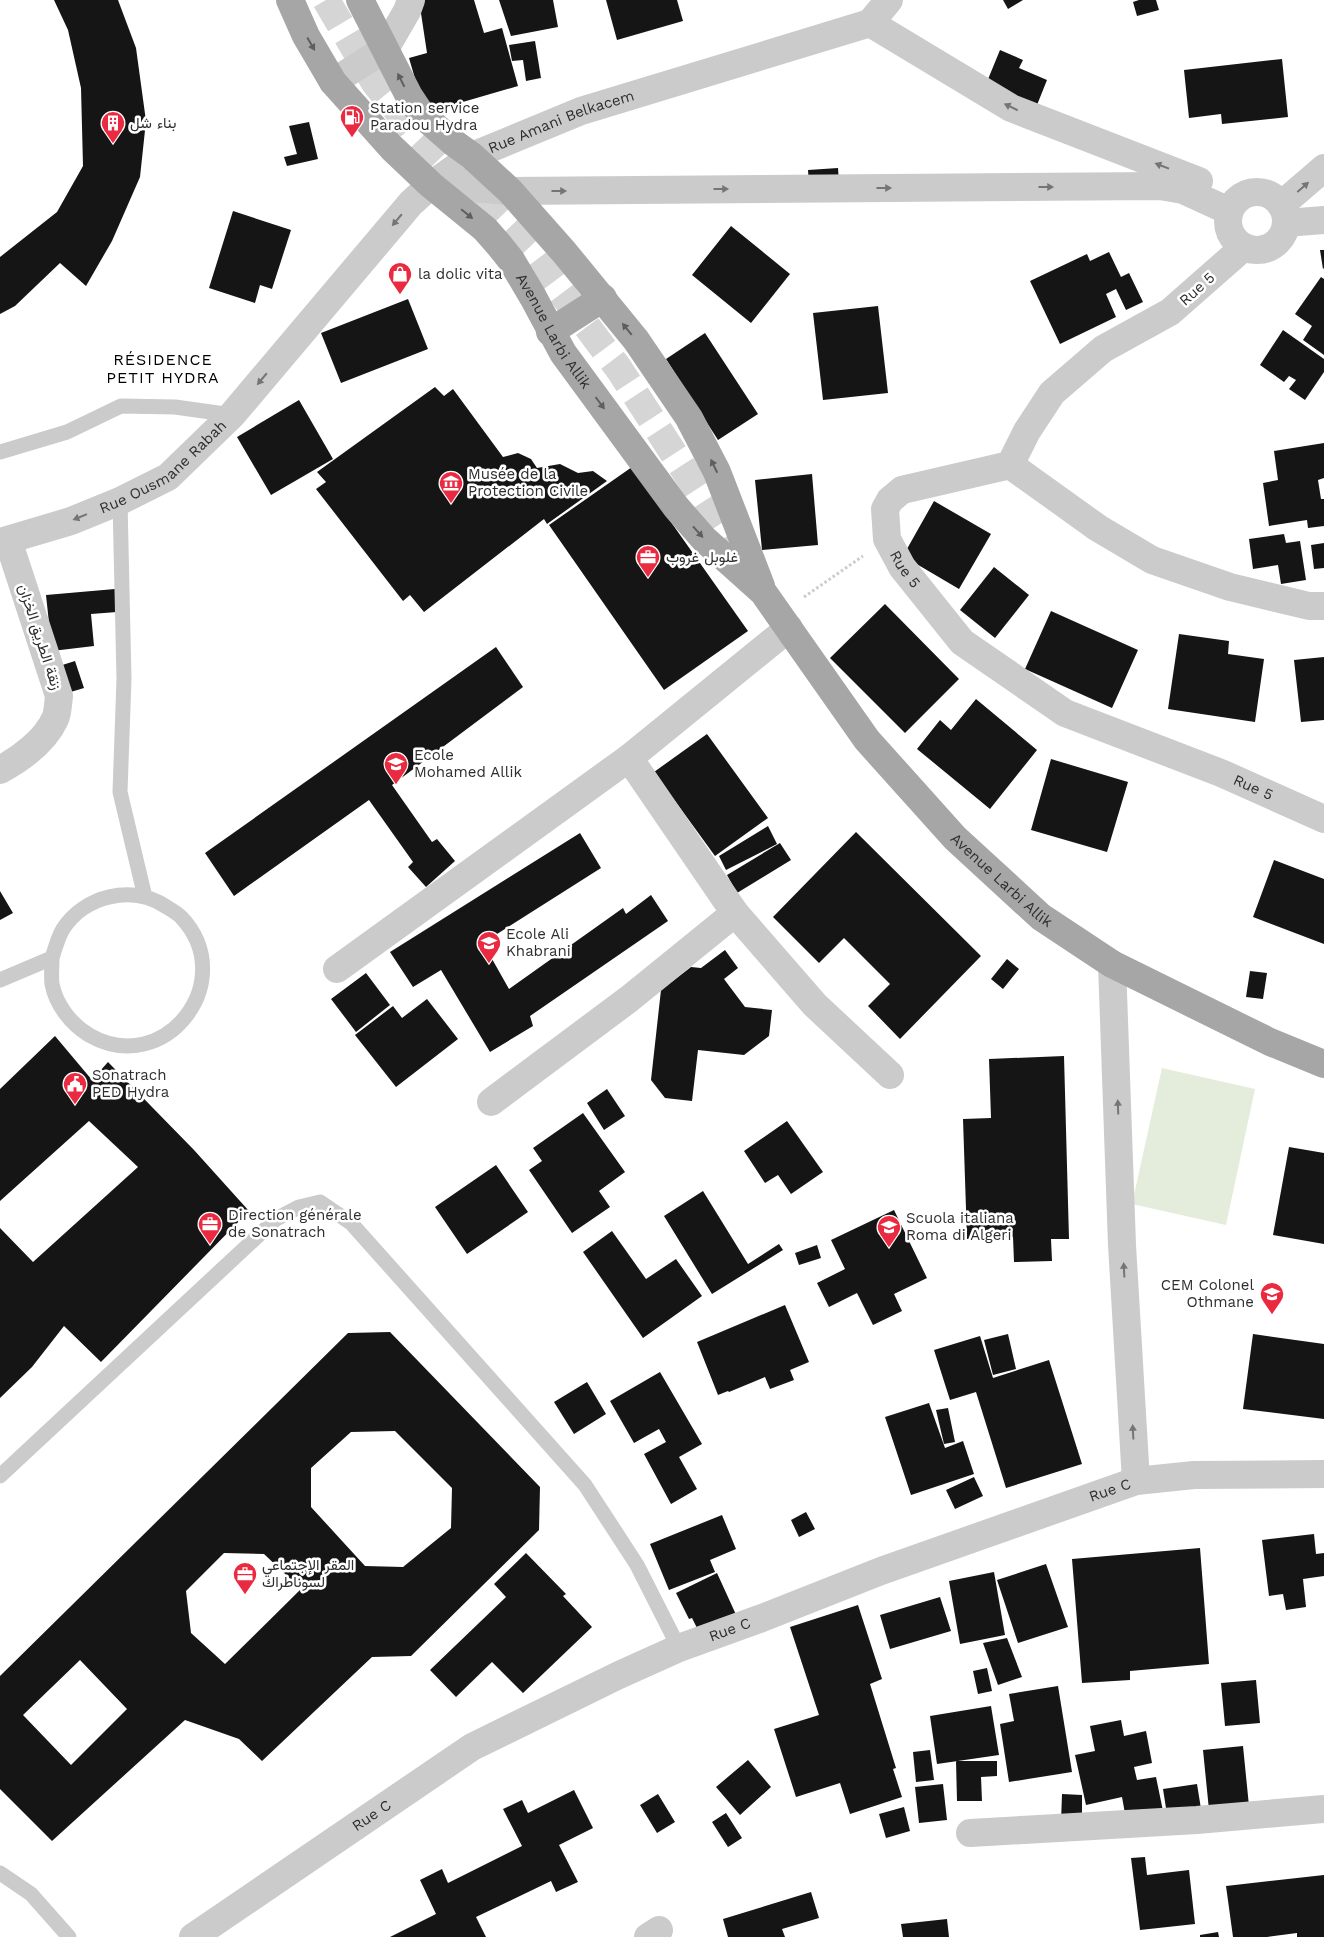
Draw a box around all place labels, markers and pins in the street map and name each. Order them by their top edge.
place label: Station service Paradou Hydra [370,99,479,134]
fuel station icon: Station service Paradou Hydra [339,104,365,138]
building icon: بناء شل [100,110,126,144]
place label: بناء شل [130,114,176,132]
shop icon: la dolic vita [387,261,413,295]
place label: la dolic vita [418,265,503,283]
place label: Musée de la Protection Civile [468,465,588,500]
museum icon: Musée de la Protection Civile [438,470,464,504]
office icon: غلوبل غروب [635,544,661,578]
place label: غلوبل غروب [666,548,738,566]
place label: Ecole Mohamed Allik [414,746,522,781]
school or university icon: Ecole Mohamed Allik [383,751,409,785]
place label: Ecole Ali Khabrani [506,925,571,960]
school or university icon: Ecole Ali Khabrani [476,930,502,964]
place label: Sonatrach PED Hydra [92,1066,170,1101]
public building icon: Sonatrach PED Hydra [62,1071,88,1105]
place label: Direction générale de Sonatrach [228,1206,362,1241]
place label: Scuola italiana Roma di Algeri [906,1209,1014,1244]
office icon: Direction générale de Sonatrach [197,1211,223,1245]
school or university icon: Scuola italiana Roma di Algeri [876,1214,902,1248]
place label: CEM Colonel Othmane [1161,1276,1254,1311]
school or university icon: CEM Colonel Othmane [1259,1281,1285,1315]
place label: المقر الإجتماعي لسوناطراك [262,1556,354,1591]
office icon: المقر الإجتماعي لسوناطراك [232,1561,258,1595]

